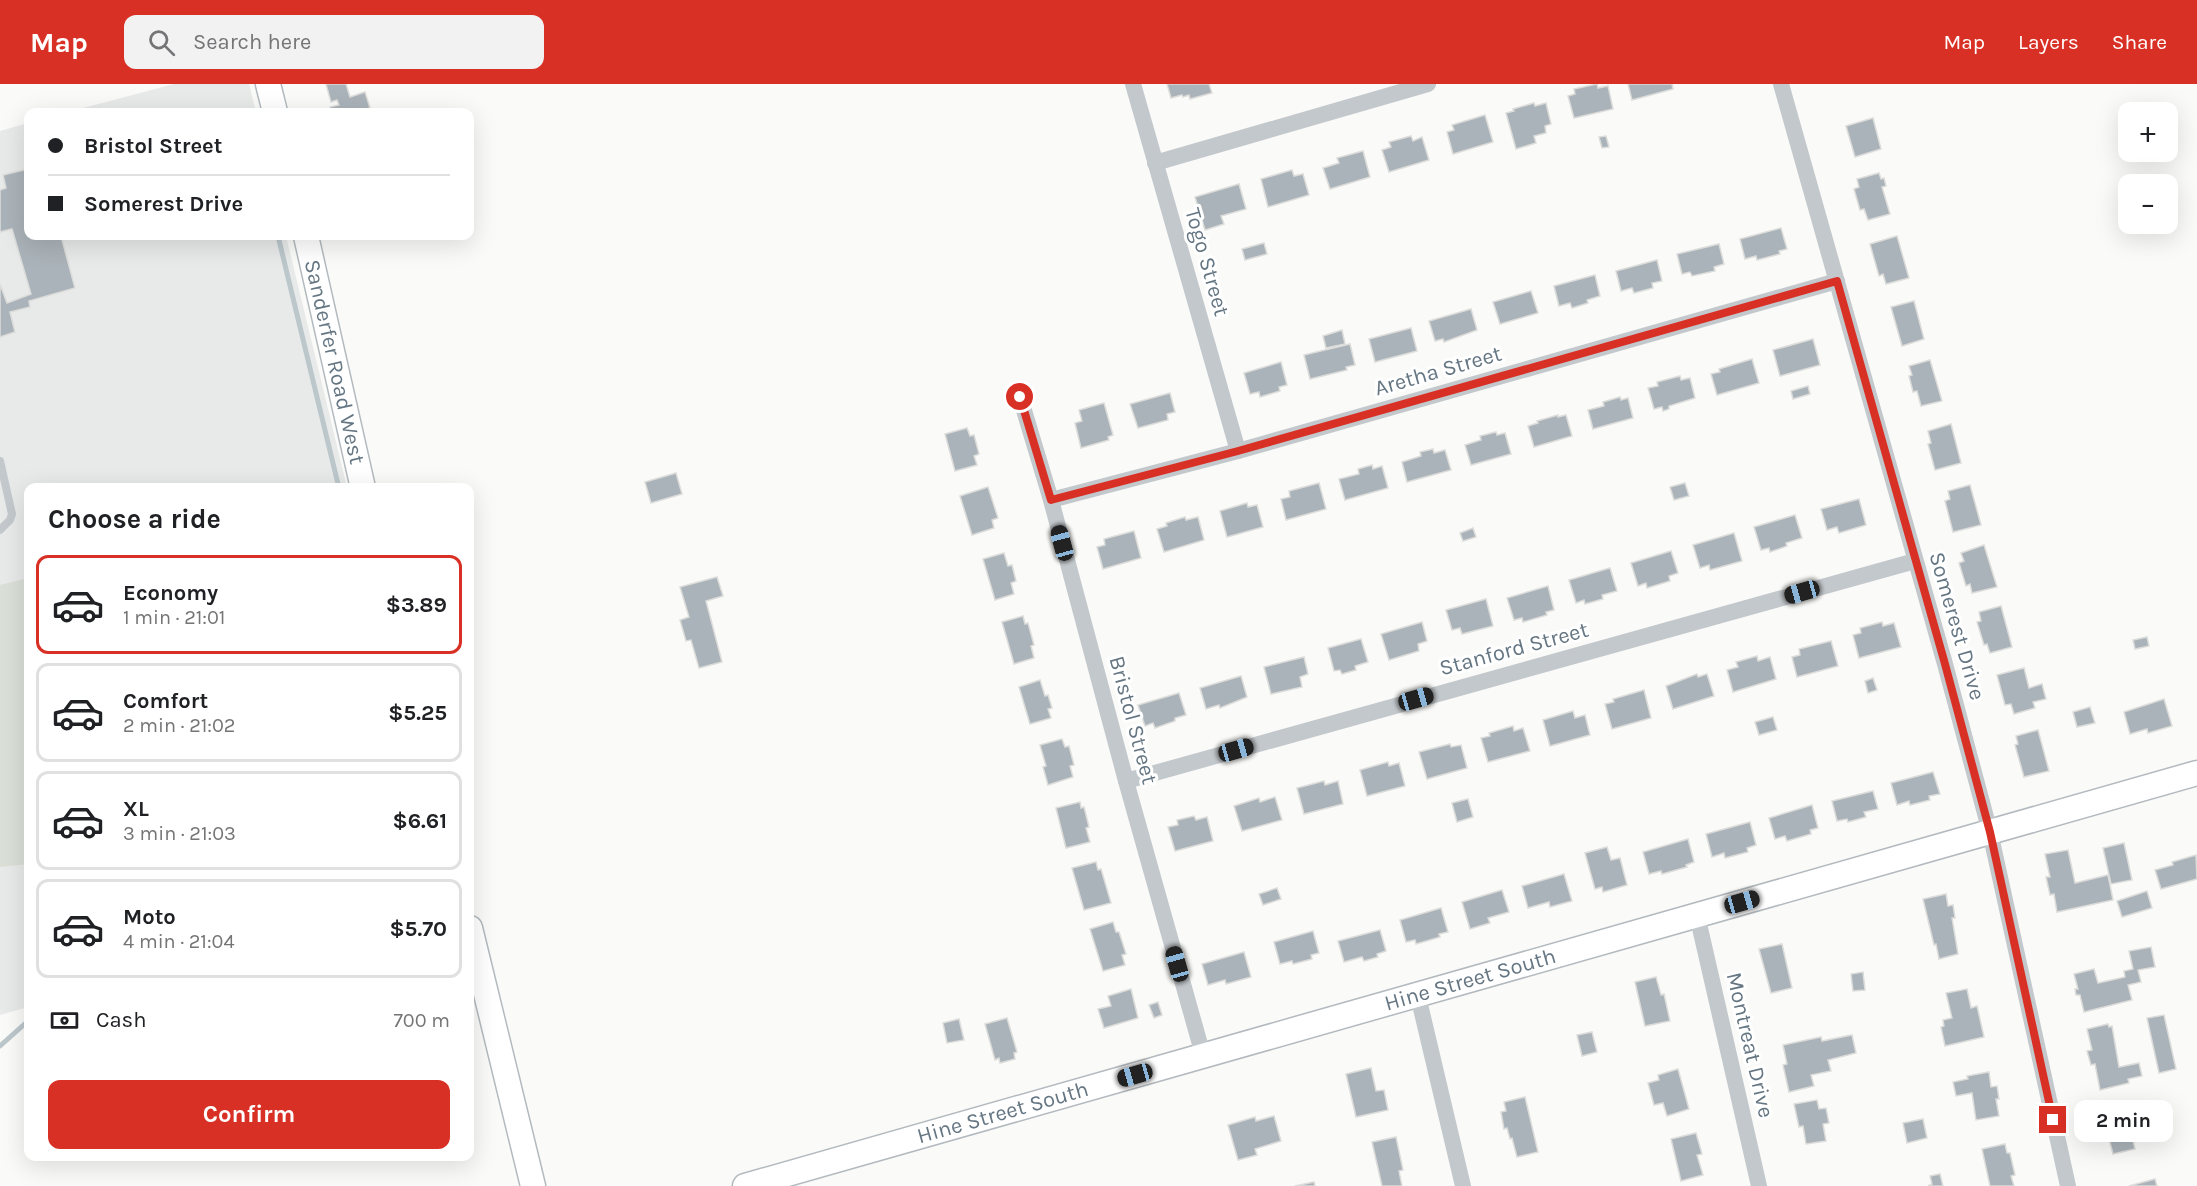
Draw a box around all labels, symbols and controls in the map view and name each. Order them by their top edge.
search box [124,15,544,69]
text: Map [30,26,88,59]
icon: search [145,26,178,59]
text: Search here [193,29,311,55]
text: Map [1943,30,1985,54]
text: Layers [2018,30,2079,54]
text: Share [2112,30,2167,54]
map controls [2118,102,2178,234]
button: + [2118,102,2178,162]
text: Bristol Street [84,133,222,159]
button: − [2118,174,2178,234]
text: Somerest Drive [84,191,243,217]
street label: Togo Street [1179,205,1235,319]
street label: Sanderfer Road West [299,257,370,467]
street label: Aretha Street [1371,340,1505,402]
route start [1006,383,1033,410]
text: Choose a ride [48,503,221,535]
car [1049,523,1075,563]
street label: Somerest Drive [1923,549,1991,703]
icon: car [51,578,105,632]
car [1782,578,1822,606]
text: Economy [123,580,218,606]
text: $3.89 [386,592,447,618]
text: 1 min · 21:01 [123,606,225,629]
street label: Stanford Street [1437,617,1591,681]
street label: Bristol Street [1103,653,1163,787]
car [1396,685,1436,713]
icon: car [51,686,105,740]
text: Comfort [123,688,208,714]
text: $5.25 [388,700,447,726]
text: 2 min · 21:02 [123,714,235,737]
car [1216,736,1256,764]
icon: car [51,794,105,848]
text: XL [123,796,149,822]
text: $6.61 [393,808,447,834]
text: 3 min · 21:03 [123,822,236,845]
car [1722,888,1762,916]
icon: car [51,902,105,956]
text: Moto [123,904,176,930]
text: $5.70 [389,916,447,942]
text: 4 min · 21:04 [123,930,235,953]
street label: Hine Street South [1382,943,1559,1016]
car [1163,944,1191,984]
street label: Montreat Drive [1721,970,1779,1120]
icon: cash [48,1004,81,1037]
text: Cash [96,1007,146,1033]
text: 700 m [393,1009,450,1032]
car [1115,1061,1155,1089]
street label: Hine Street South [914,1076,1091,1149]
button: Confirm [48,1080,450,1149]
callout: 2 min [2074,1099,2173,1141]
route end [2039,1106,2066,1133]
text: 2 min [2096,1109,2151,1132]

